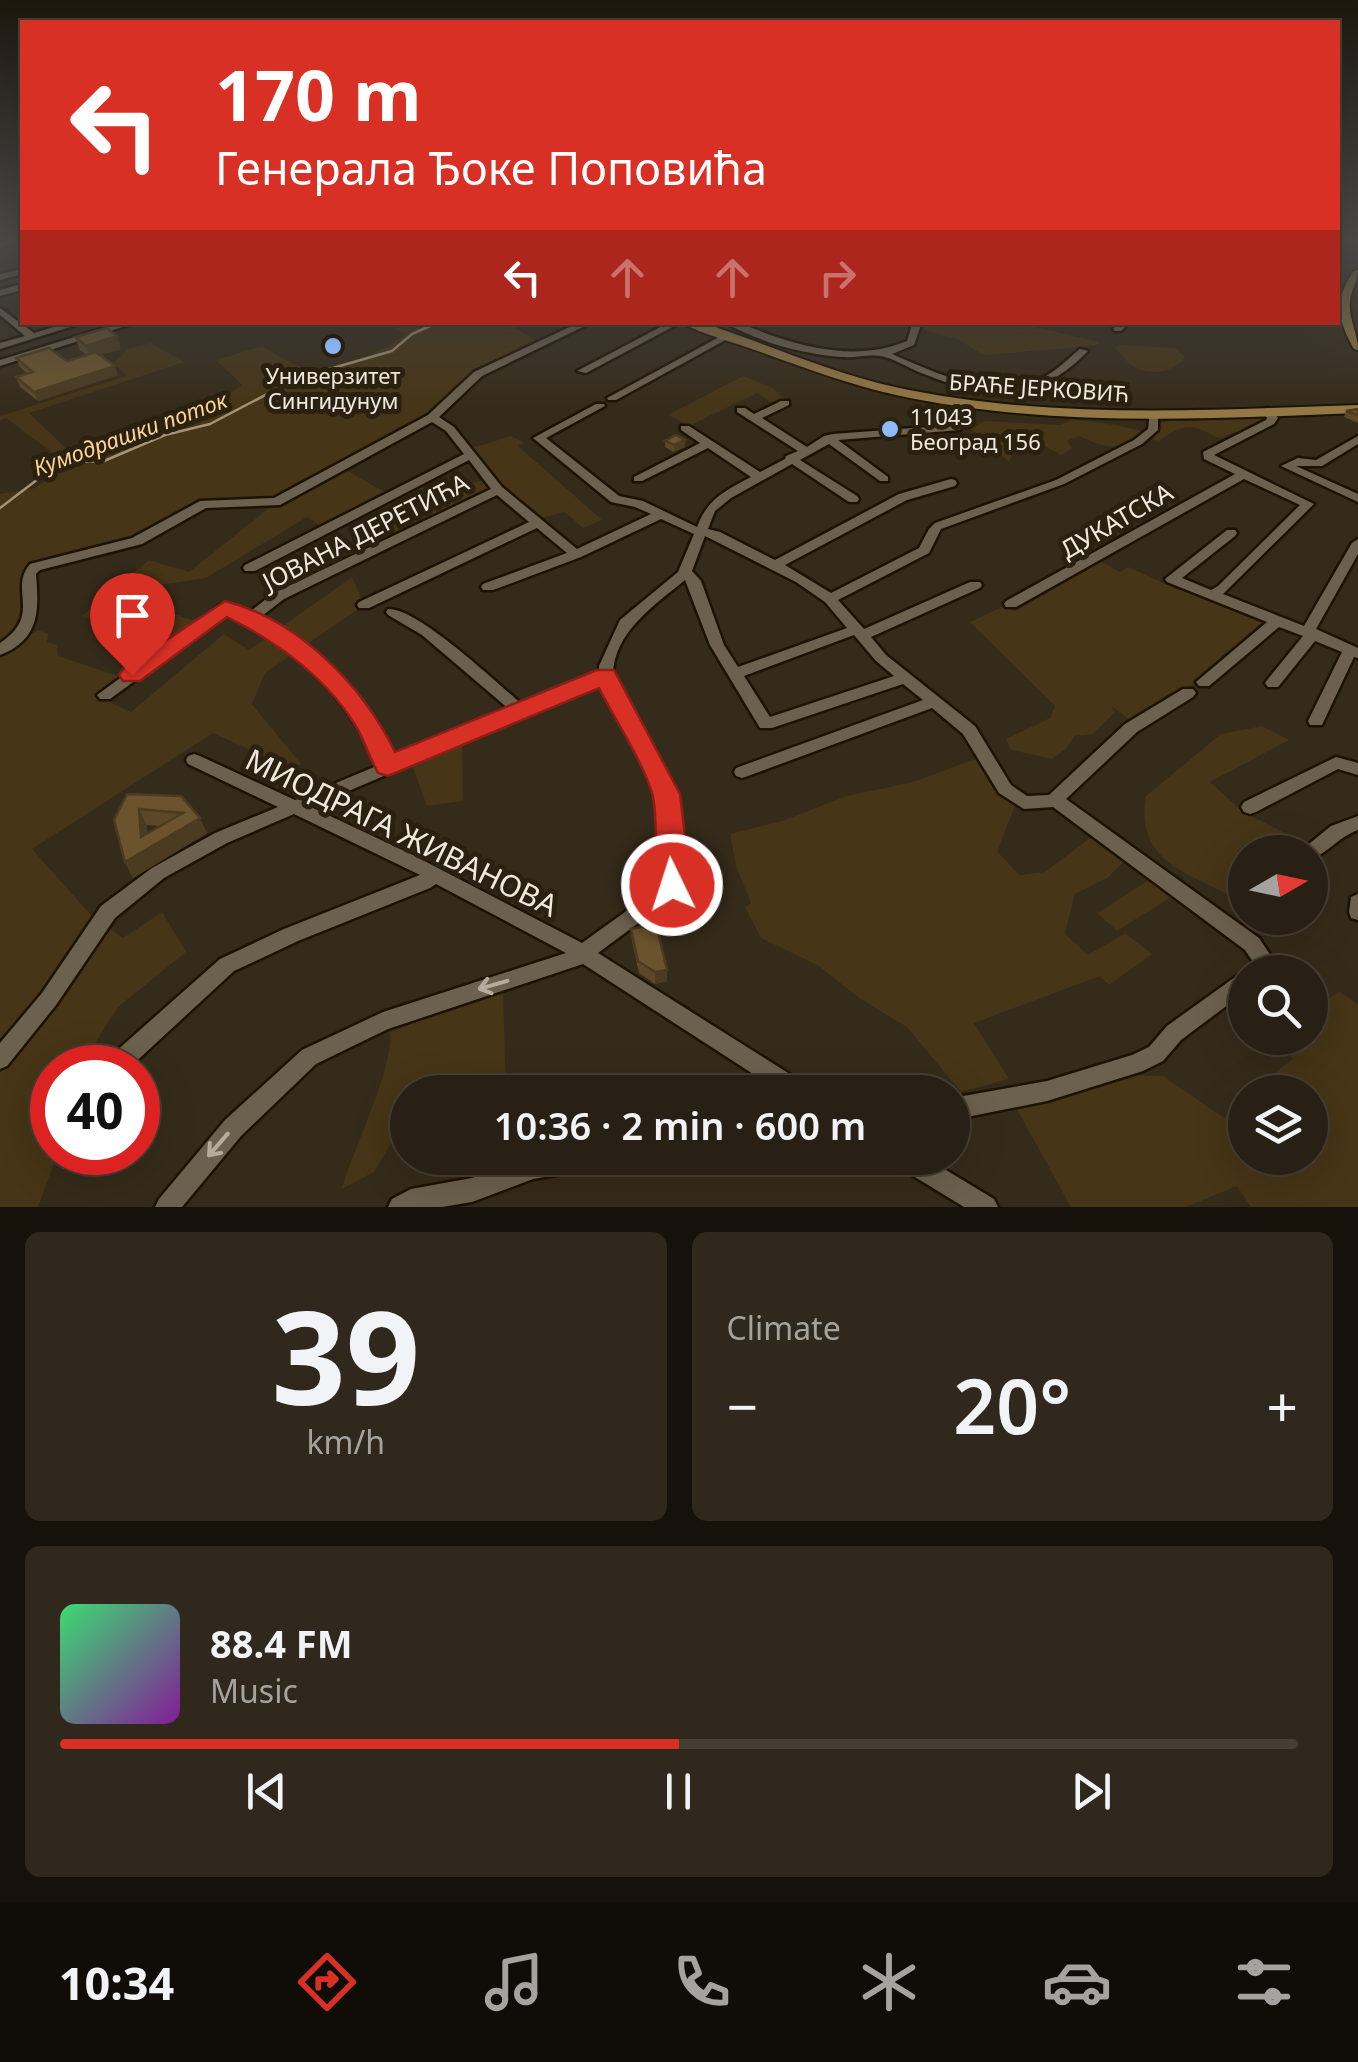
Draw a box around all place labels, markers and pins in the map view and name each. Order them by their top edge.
marker: Универзитет Сингидунум [322,335,344,357]
place label: Универзитет Сингидунум [266,360,400,415]
place label: 11043 Београд 156 [910,401,1041,456]
marker: 11043 Београд 156 [879,418,901,440]
pin [90,573,175,676]

